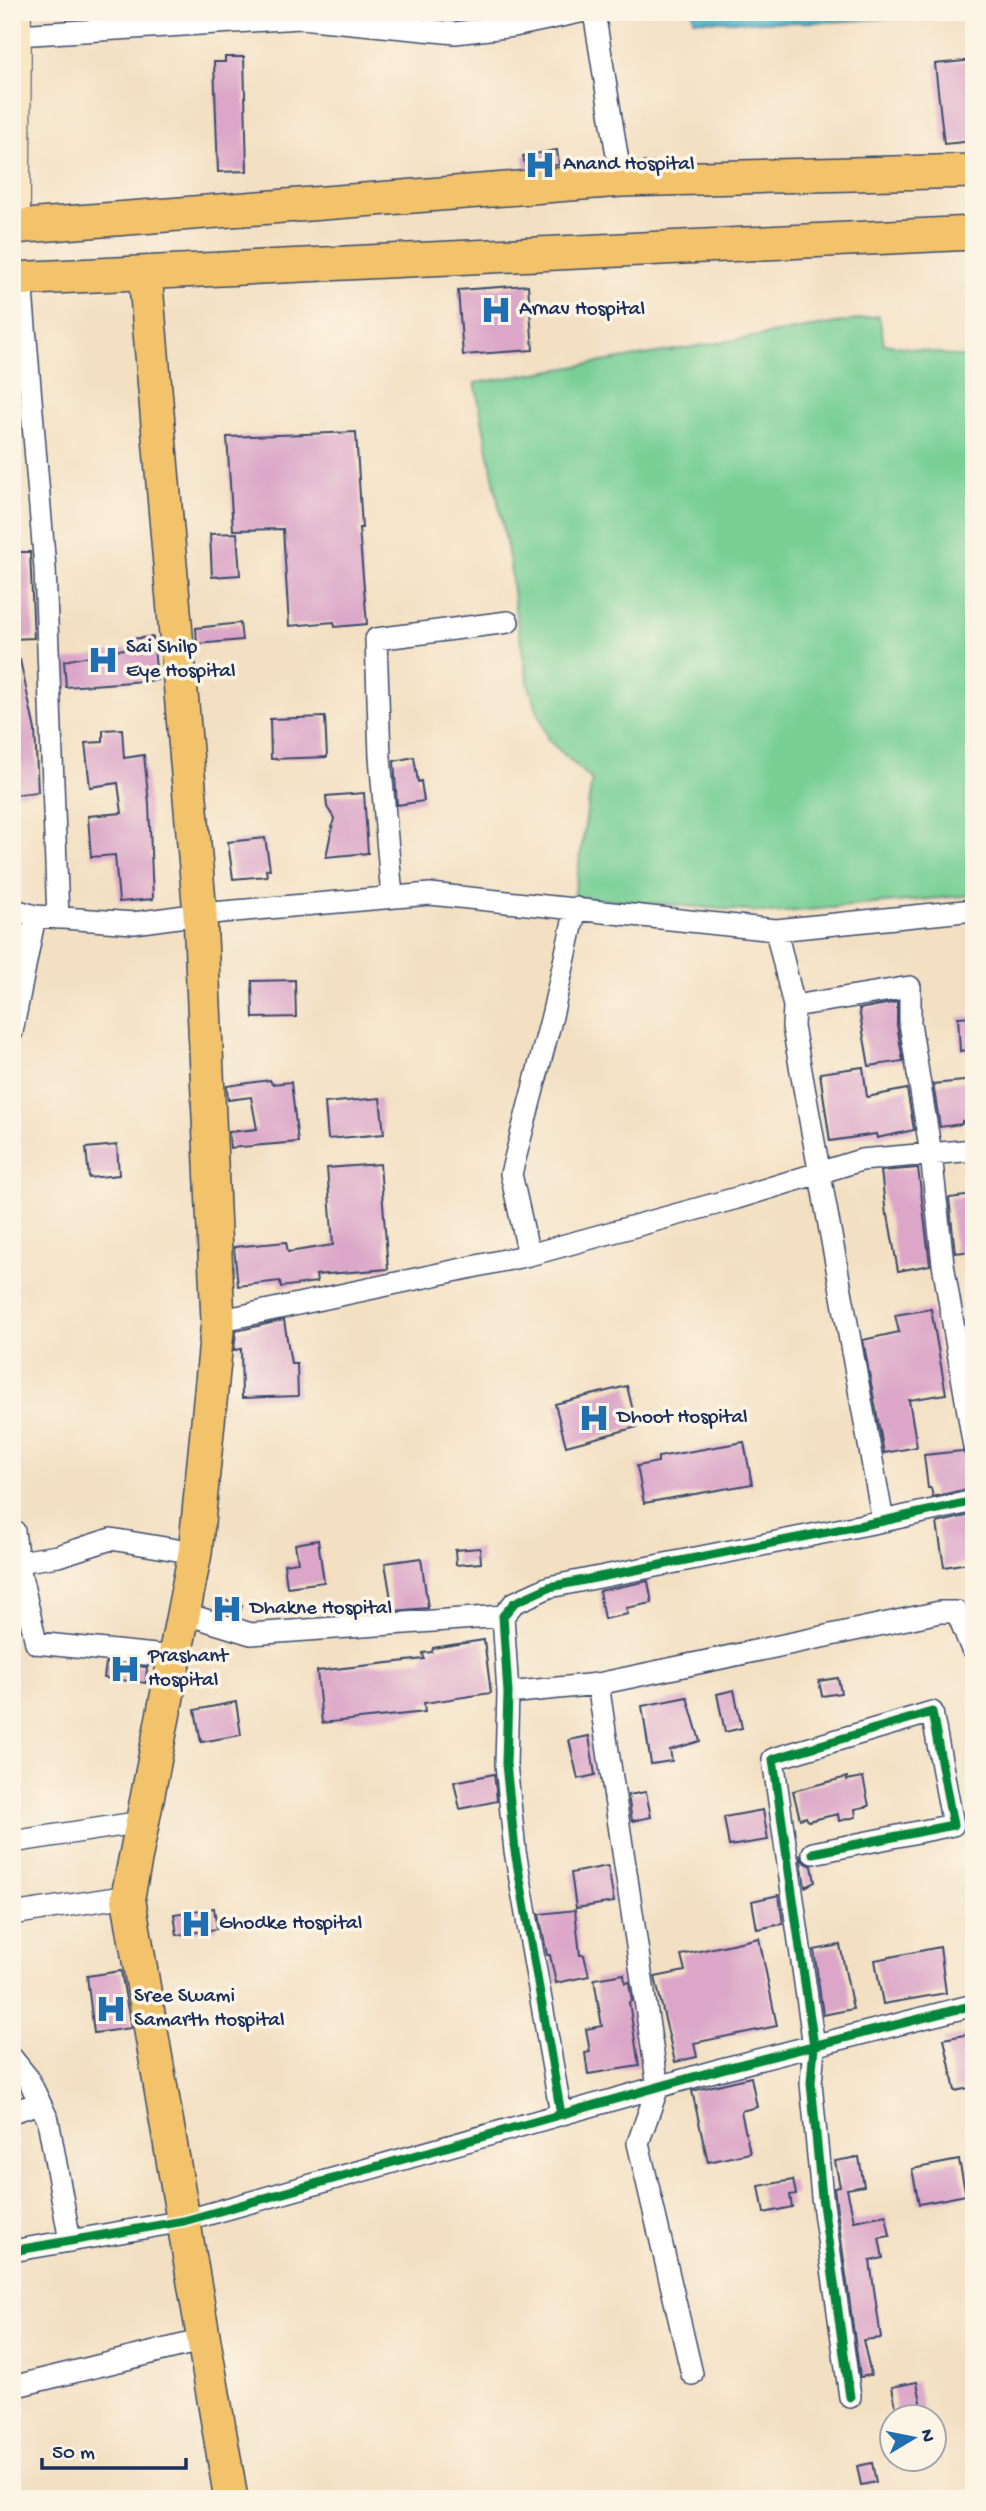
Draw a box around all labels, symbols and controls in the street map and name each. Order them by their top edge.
hospital icon: Anand Hospital [523,148,557,182]
place label: Anand Hospital [563,153,695,178]
hospital icon: Arnav Hospital [479,293,513,327]
place label: Arnav Hospital [519,298,645,323]
place label: Sai Shilp Eye Hospital [126,636,236,685]
hospital icon: Sai Shilp Eye Hospital [86,643,120,677]
hospital icon: Dhoot Hospital [577,1401,611,1435]
place label: Dhoot Hospital [615,1406,748,1431]
hospital icon: Dhakne Hospital [210,1592,244,1626]
place label: Dhakne Hospital [248,1597,392,1622]
place label: Prashant Hospital [147,1645,230,1694]
hospital icon: Prashant Hospital [108,1652,142,1686]
hospital icon: Ghodke Hospital [179,1907,213,1941]
place label: Ghodke Hospital [219,1912,362,1937]
place label: Sree Swami Samarth Hospital [134,1985,285,2034]
hospital icon: Sree Swami Samarth Hospital [94,1992,128,2026]
north arrow [878,2402,948,2472]
scale bar [42,2427,186,2471]
text: N [914,2428,939,2444]
text: 50 m [52,2442,95,2467]

